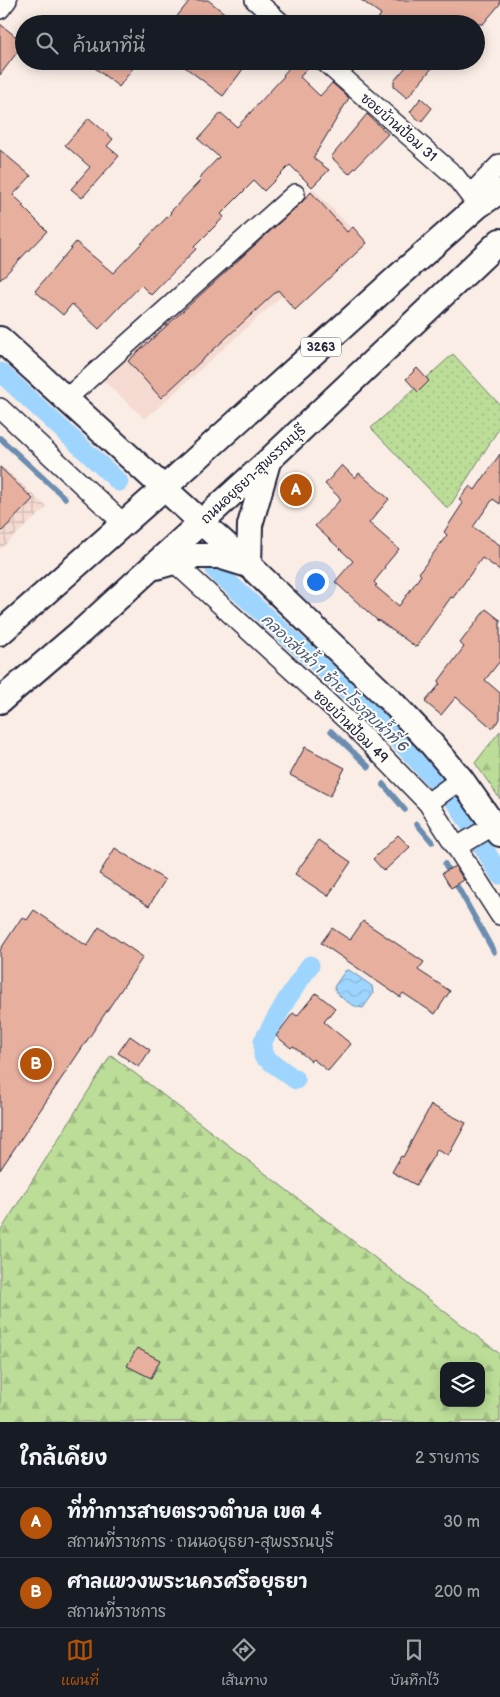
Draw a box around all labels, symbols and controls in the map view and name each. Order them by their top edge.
search box [15,15,485,70]
icon: search [33,29,61,57]
text: ค้นหาที่นี่ [73,35,145,58]
street label: ซอยบ้านป้อม 31 [357,90,440,165]
road number: 3263 [301,338,341,357]
street label: ถนนอยุธยา-สุพรรณบุรี [197,421,310,528]
pin: A [280,471,312,509]
your location [303,569,329,595]
water label: คลองส่งน้ำ 1 ซ้าย-โรงสูบน้ำที่ 6 [257,607,416,757]
street label: ซอยบ้านป้อม 49 [309,686,392,767]
pin: B [20,1045,52,1083]
map controls [440,1362,485,1407]
button: layers [440,1362,485,1407]
text: ใกล้เคียง [20,1446,107,1471]
text: 2 รายการ [415,1449,480,1468]
text: ที่ทำการสายตรวจตำบล เขต 4 [67,1501,322,1524]
text: A [31,1513,41,1532]
text: 30 m [443,1513,480,1532]
text: สถานที่ราชการ · ถนนอยุธยา-สุพรรณบุรี [67,1533,334,1552]
text: ศาลแขวงพระนครศรีอยุธยา [67,1571,307,1594]
text: B [30,1583,42,1602]
text: 200 m [434,1583,480,1602]
text: สถานที่ราชการ [67,1603,166,1622]
tab: แผนที่ [61,1636,99,1690]
tab: เส้นทาง [221,1636,267,1690]
tab: บันทึกไว้ [390,1636,439,1690]

